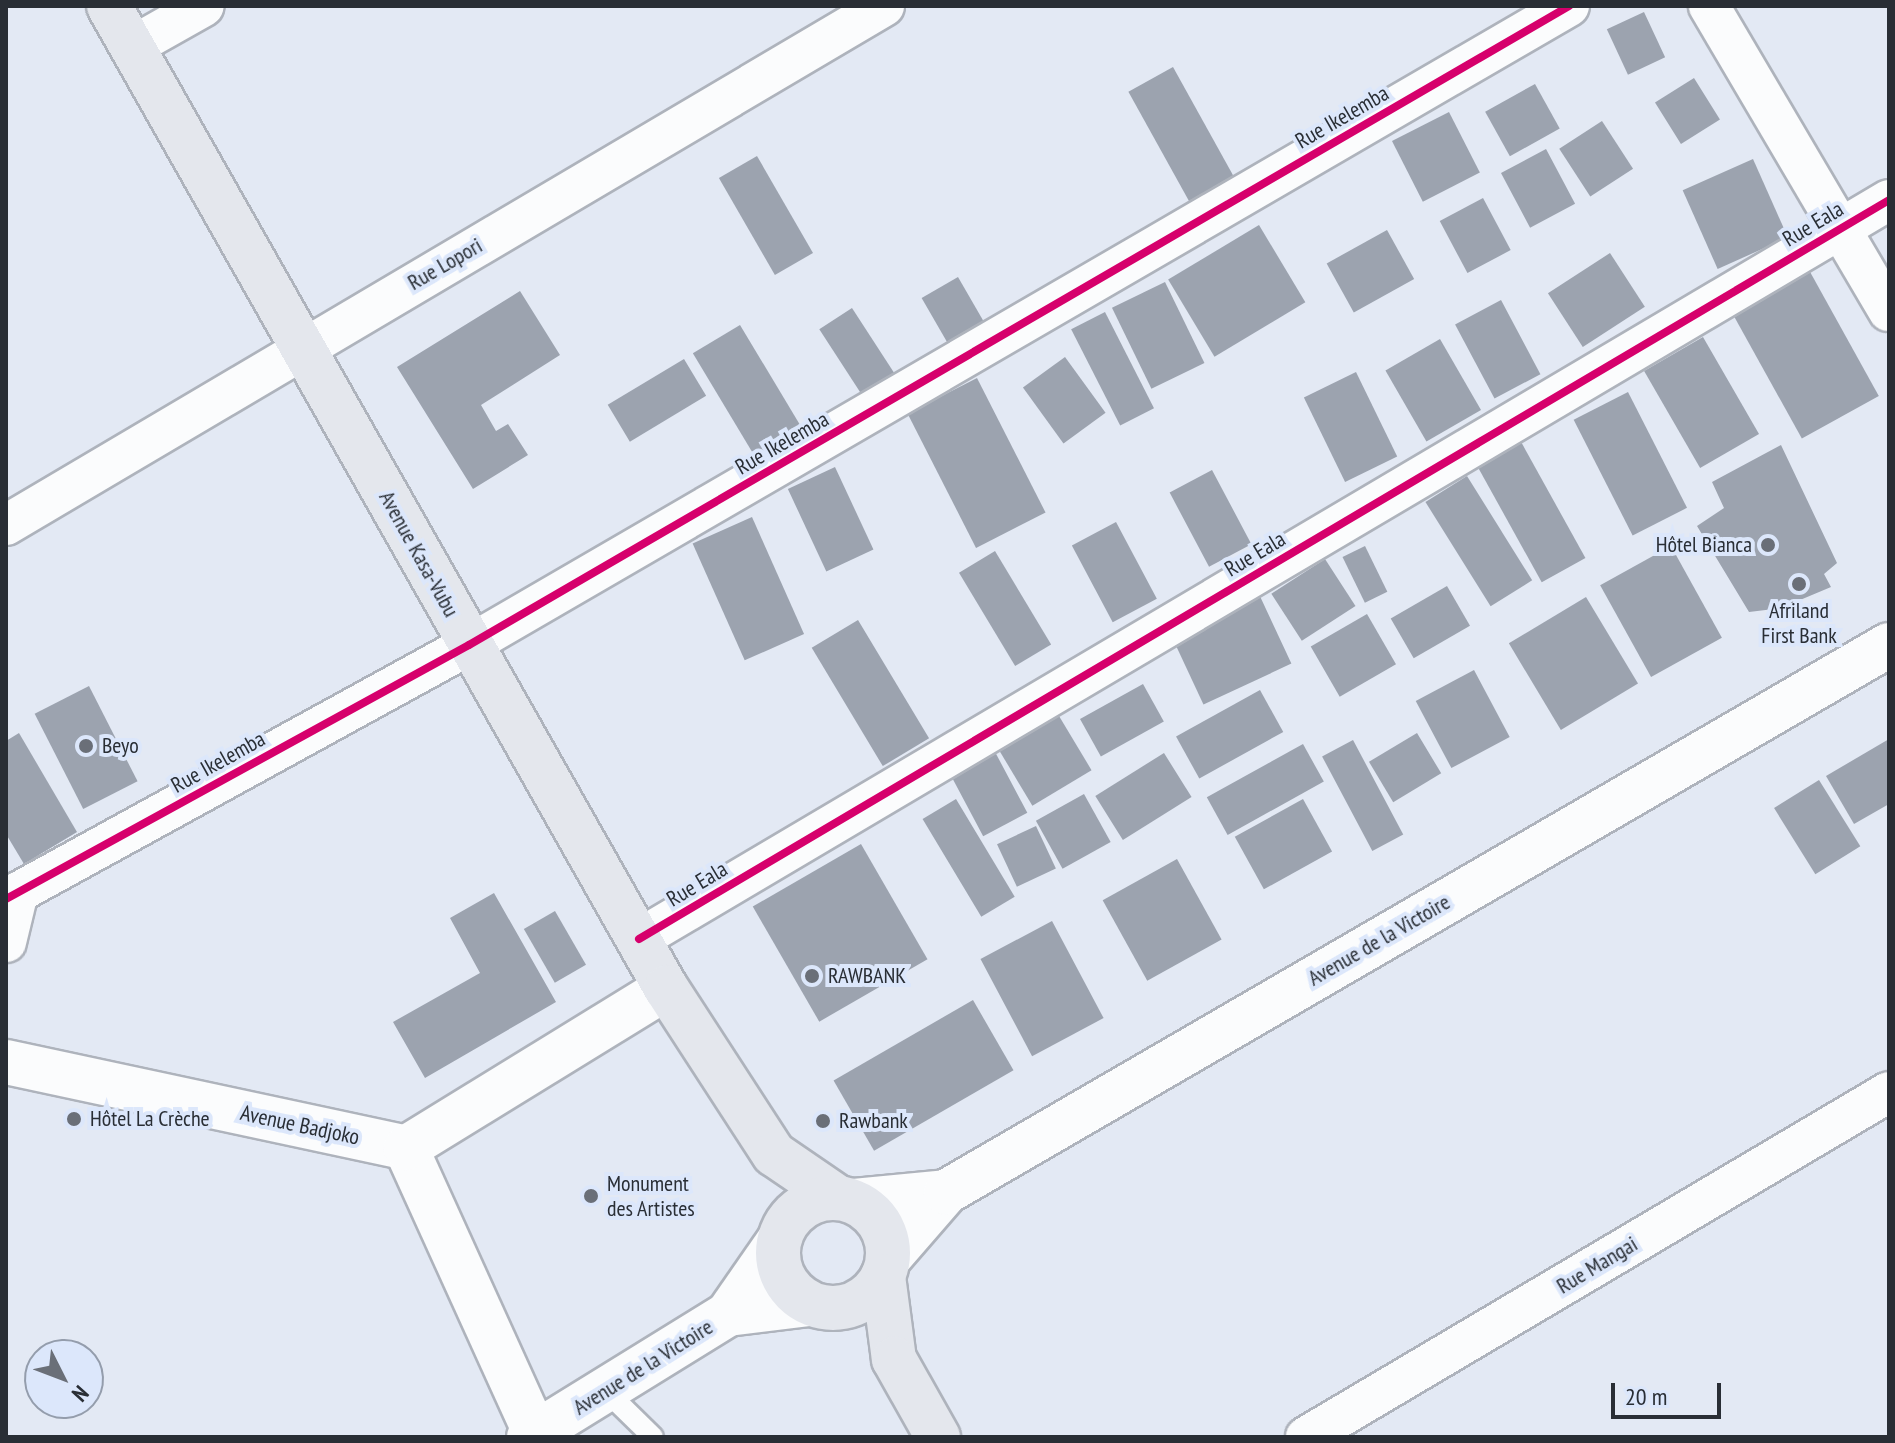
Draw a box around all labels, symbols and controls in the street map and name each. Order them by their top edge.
street label: Rue Ikelemba [1291,80,1393,154]
street label: Rue Eala [1778,196,1848,252]
street label: Rue Lopori [403,232,487,296]
street label: Rue Ikelemba [731,406,833,480]
street label: Avenue Kasa-Vubu [374,486,464,622]
street label: Rue Eala [1220,526,1290,582]
place label: Hôtel Bianca [1656,532,1752,558]
marker: Hôtel Bianca [1759,536,1777,554]
marker: Afriland First Bank [1790,575,1808,593]
place label: Afriland First Bank [1761,597,1837,648]
street label: Rue Ikelemba [166,725,270,799]
place label: Beyo [102,733,139,759]
marker: Beyo [77,737,95,755]
street label: Rue Eala [662,856,732,912]
street label: Avenue de la Victoire [1303,889,1455,991]
place label: RAWBANK [828,963,906,989]
marker: RAWBANK [803,967,821,985]
street label: Avenue Badjoko [238,1100,362,1150]
place label: Hôtel La Crèche [90,1106,210,1132]
place label: Rawbank [839,1108,908,1134]
marker: Hôtel La Crèche [65,1110,83,1128]
marker: Rawbank [814,1112,832,1130]
place label: Monument des Artistes [607,1170,695,1222]
marker: Monument des Artistes [582,1187,600,1205]
street label: Rue Mangai [1552,1231,1642,1299]
street label: Avenue de la Victoire [568,1313,718,1421]
north arrow [24,1339,104,1419]
scale bar [1615,1367,1725,1417]
text: N [66,1380,95,1408]
text: 20 m [1625,1381,1667,1412]

